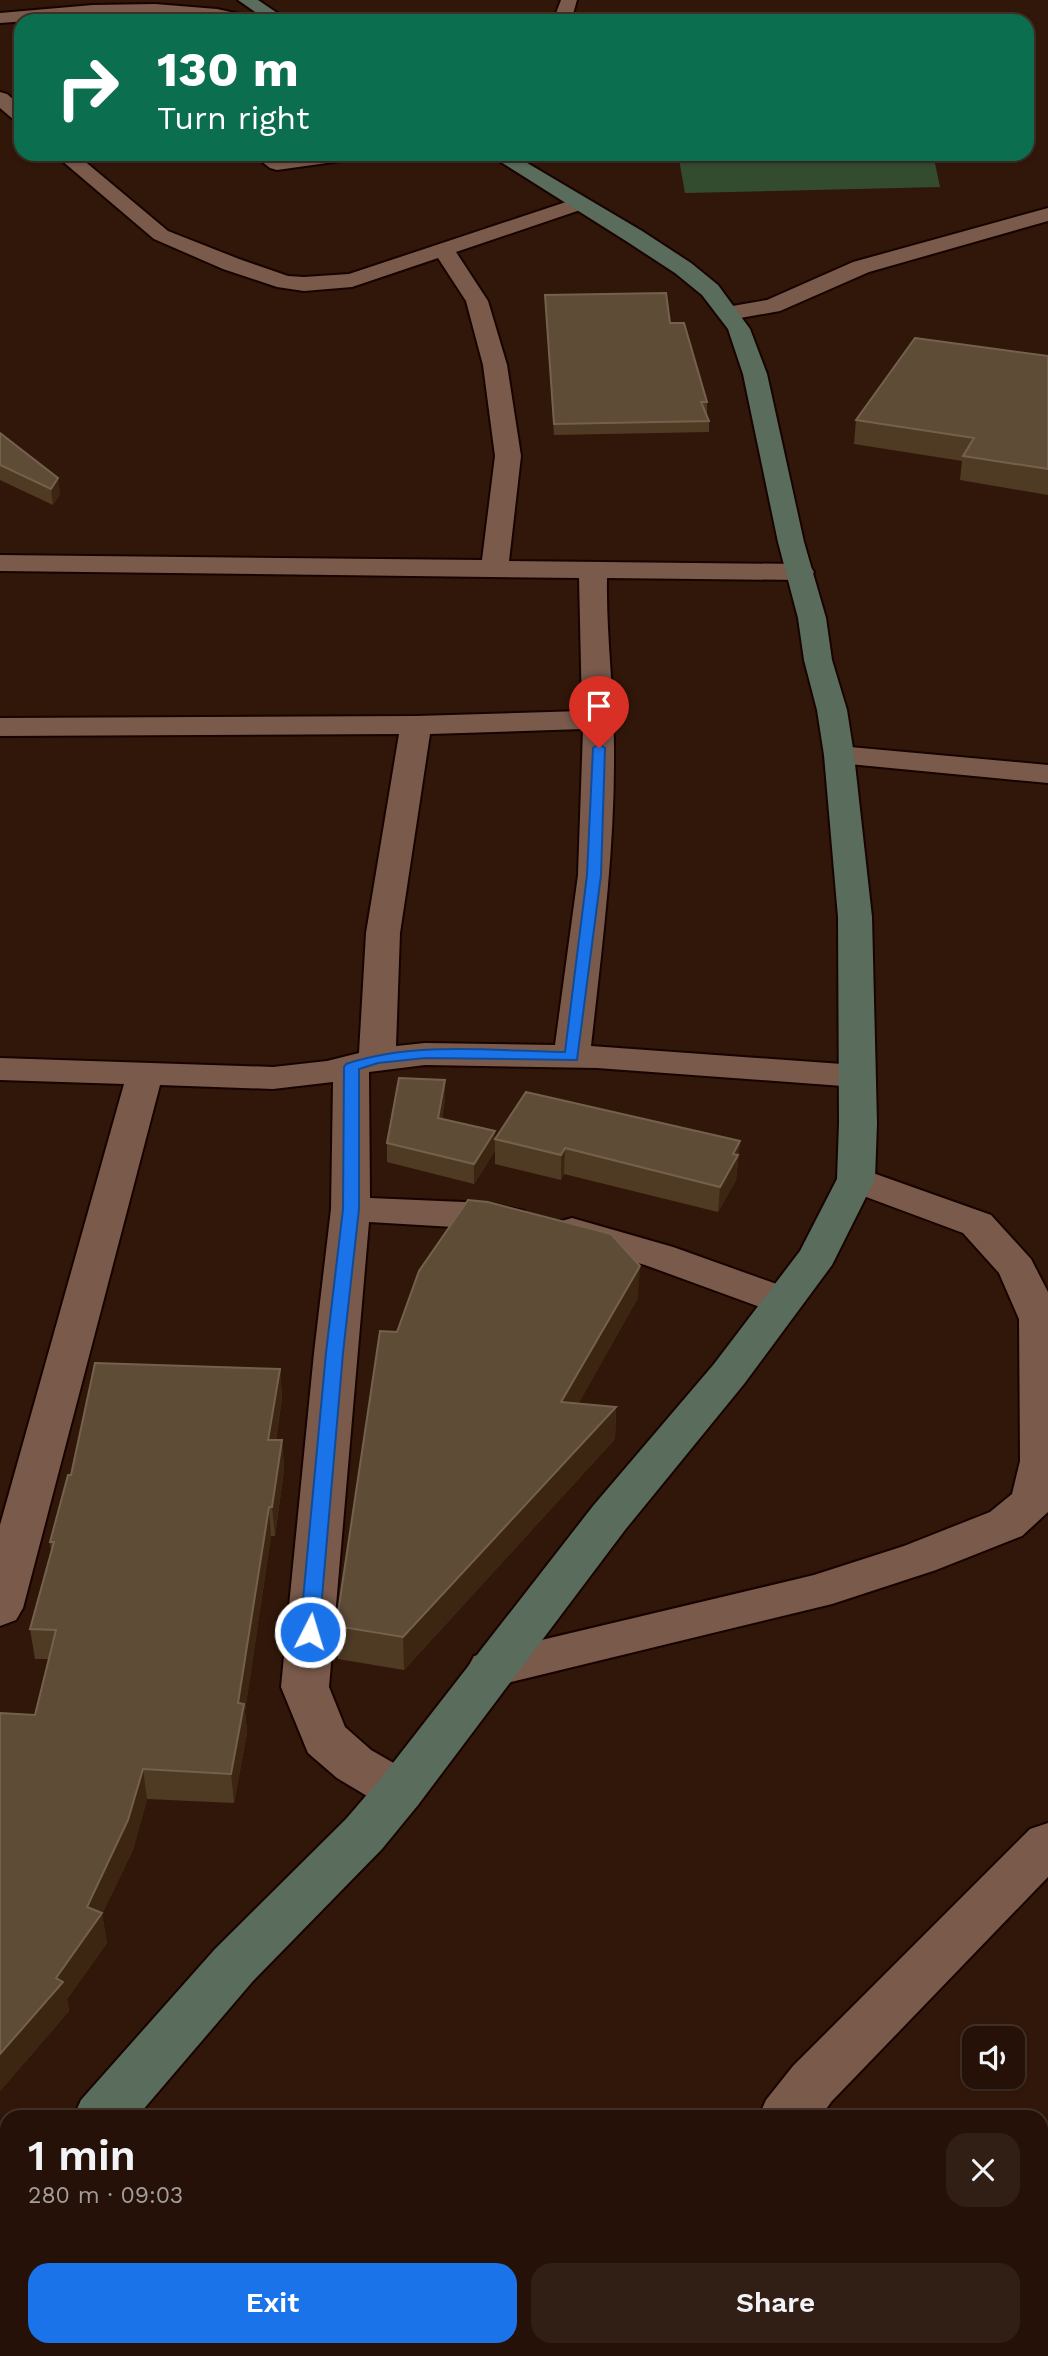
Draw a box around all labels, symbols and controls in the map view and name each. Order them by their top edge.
text: 130 m [157,40,299,98]
icon: right [42,42,133,133]
text: Turn right [157,99,309,137]
pin [569,676,629,748]
icon: arrive [580,687,618,725]
position arrow [273,1595,347,1669]
map controls [962,2026,1025,2089]
button: sound [962,2026,1025,2089]
text: 1 min [28,2131,136,2180]
button: close [946,2133,1020,2207]
text: 280 m · 09:03 [28,2182,183,2209]
button: Exit [28,2263,517,2343]
button: Share [531,2263,1020,2343]

